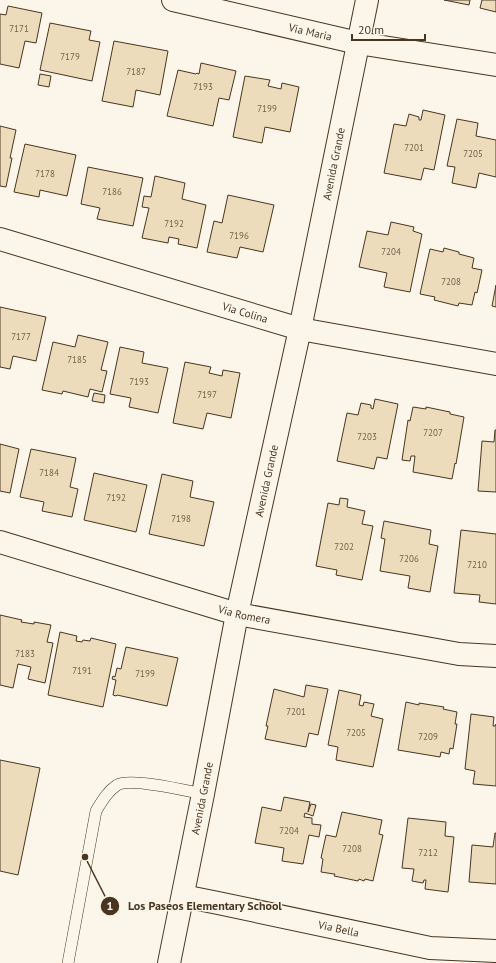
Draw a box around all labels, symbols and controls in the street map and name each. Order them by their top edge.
scale bar [352,16,425,42]
street label: Via Maria [286,20,333,44]
text: 20 m [358,22,384,37]
house number: 7171 [9,23,29,34]
house number: 7179 [60,51,80,62]
house number: 7187 [126,66,146,77]
house number: 7193 [193,81,213,92]
house number: 7199 [257,103,277,114]
street label: Avenida Grande [319,126,348,201]
house number: 7201 [404,142,424,153]
house number: 7205 [463,148,483,159]
house number: 7178 [35,168,55,179]
house number: 7186 [102,186,122,197]
house number: 7192 [164,218,184,229]
house number: 7196 [229,230,249,241]
house number: 7204 [381,246,401,257]
house number: 7208 [441,276,461,287]
street label: Via Colina [220,299,270,326]
house number: 7177 [11,331,31,342]
house number: 7185 [67,354,87,365]
house number: 7193 [129,376,149,387]
house number: 7197 [197,389,217,400]
house number: 7207 [423,427,443,438]
house number: 7203 [357,431,377,442]
street label: Avenida Grande [252,443,281,518]
house number: 7184 [39,467,59,478]
house number: 7192 [106,492,126,503]
house number: 7198 [171,513,191,524]
house number: 7202 [334,541,354,552]
house number: 7206 [399,553,419,564]
house number: 7210 [467,559,487,570]
street label: Via Romera [215,601,272,627]
house number: 7183 [15,648,35,659]
house number: 7191 [72,665,92,676]
house number: 7199 [135,668,155,679]
house number: 7201 [286,706,306,717]
house number: 7205 [346,727,366,738]
house number: 7209 [418,731,438,742]
street label: Avenida Grande [188,760,216,836]
house number: 7204 [279,825,299,836]
house number: 7208 [342,843,362,854]
house number: 7212 [418,847,438,858]
callout: Los Paseos Elementary School [100,894,290,918]
text: 1 [107,898,113,913]
text: Los Paseos Elementary School [128,898,282,913]
street label: Via Bella [316,917,360,940]

